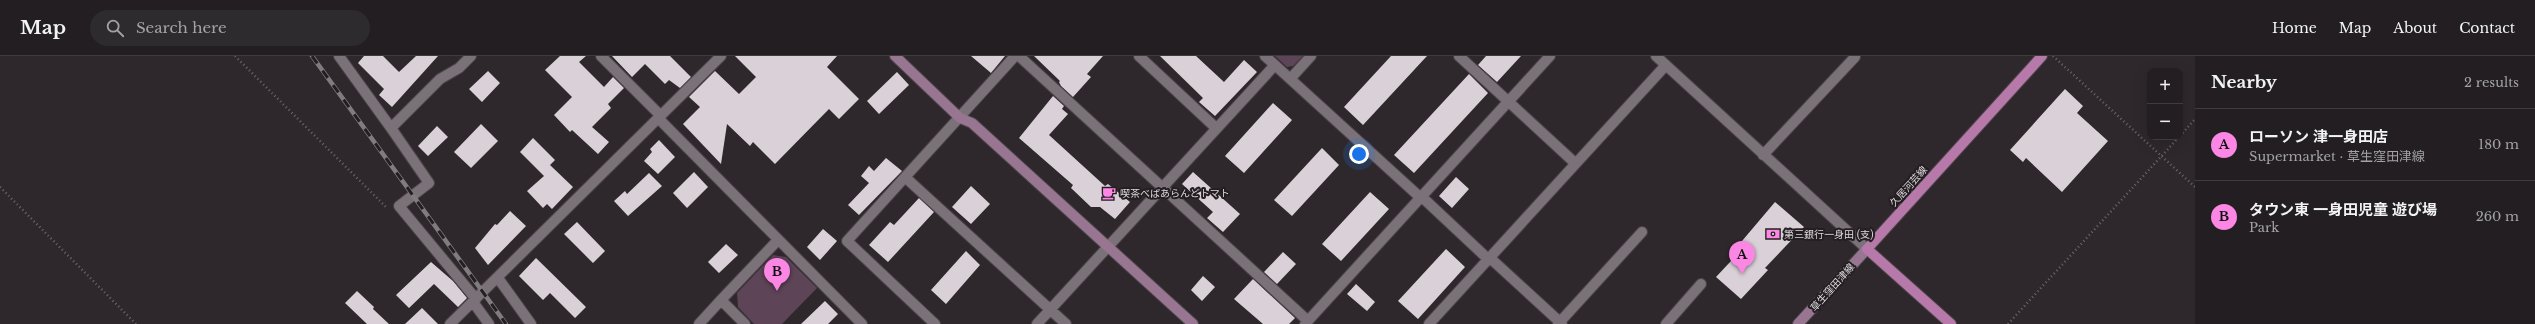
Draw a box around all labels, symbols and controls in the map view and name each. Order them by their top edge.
search box [90,10,370,46]
text: Map [20,16,66,39]
icon: search [104,17,126,39]
text: Search here [136,18,227,37]
text: Home [2272,19,2317,37]
text: Map [2339,19,2371,37]
text: About [2393,19,2437,37]
text: Contact [2459,19,2515,37]
map controls [2147,68,2183,140]
button: + [2147,68,2183,104]
text: Nearby [2211,72,2277,93]
text: 2 results [2464,74,2519,91]
button: − [2147,104,2183,140]
text: ローソン 津一身田店 [2249,127,2388,146]
text: A [2219,136,2229,153]
text: 180 m [2478,136,2519,153]
your location [1349,144,1369,164]
text: Supermarket · 草生窪田津線 [2249,148,2425,165]
street label: 久居河芸線 [1887,163,1930,209]
cafe icon: 喫茶べぱあらんどトマト [1101,185,1117,201]
place label: 喫茶べぱあらんどトマト [1120,187,1230,200]
text: タウン東 一身田児童 遊び場 [2249,200,2437,219]
text: B [2219,208,2229,225]
text: 260 m [2476,208,2519,225]
text: Park [2249,219,2279,236]
bank icon: 第三銀行一身田 (支) [1765,226,1781,242]
place label: 第三銀行一身田 (支) [1784,228,1874,241]
pin: A [1729,241,1755,274]
pin: B [764,258,790,291]
street label: 草生窪田津線 [1807,261,1857,314]

